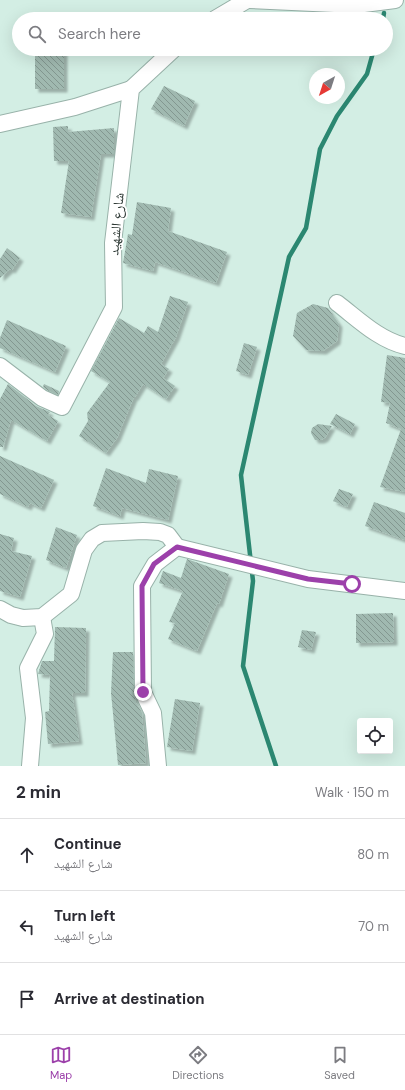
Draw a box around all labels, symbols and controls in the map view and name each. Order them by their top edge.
search box [12,12,393,56]
icon: search [26,23,48,45]
text: Search here [58,24,141,44]
north arrow [309,68,345,104]
street label: شارع الشهيد [104,192,129,256]
route start [343,575,361,593]
route end [134,683,152,701]
map controls [357,718,393,754]
button: locate [357,718,393,754]
text: 2 min [16,781,61,803]
text: Walk · 150 m [315,784,389,801]
text: Continue [54,834,122,854]
icon: ahead [16,844,38,866]
text: 80 m [357,846,389,863]
text: شارع الشهيد [54,855,112,872]
text: Turn left [54,906,115,926]
icon: left [16,916,38,938]
text: 70 m [358,918,389,935]
text: شارع الشهيد [54,927,112,944]
icon: arrive [16,988,38,1010]
text: Arrive at destination [54,989,205,1009]
tab: Map [50,1044,72,1082]
tab: Directions [172,1044,224,1082]
tab: Saved [324,1044,355,1082]

